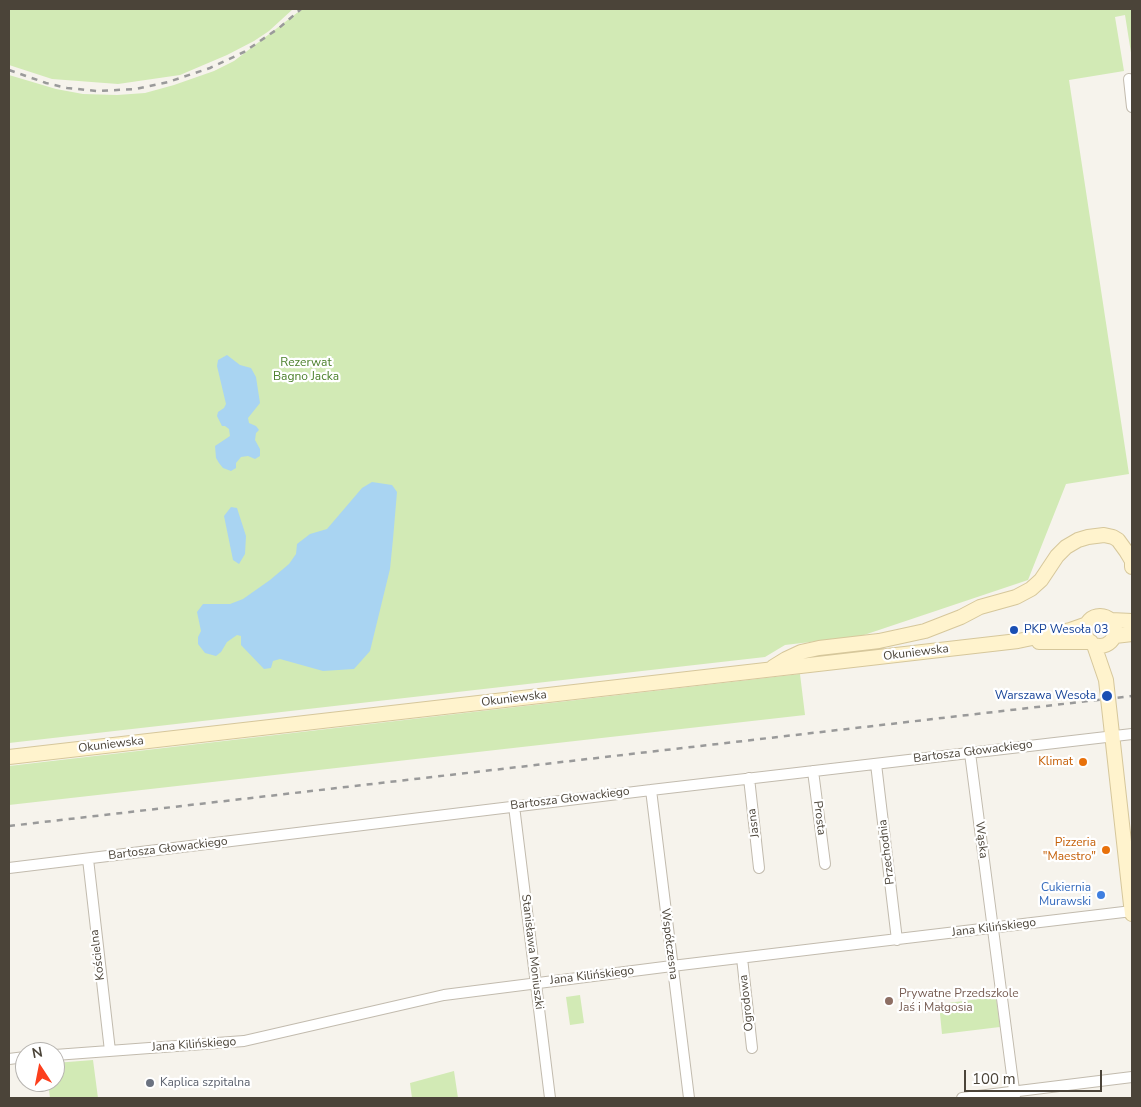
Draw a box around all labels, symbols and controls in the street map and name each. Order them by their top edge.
park label: Rezerwat Bagno Jacka [273,356,339,384]
place label: PKP Wesoła 03 [1024,623,1109,637]
marker: PKP Wesoła 03 [1008,624,1020,636]
street label: Okuniewska [882,642,950,664]
street label: Okuniewska [480,688,548,710]
place label: Warszawa Wesoła [995,689,1096,703]
marker: Warszawa Wesoła [1100,689,1114,703]
street label: Okuniewska [77,734,145,756]
street label: Bartosza Głowackiego [913,738,1033,766]
place label: Klimat [1038,755,1073,769]
marker: Klimat [1077,756,1089,768]
street label: Bartosza Głowackiego [510,785,630,813]
street label: Prosta [810,800,828,836]
street label: Jasna [745,808,763,838]
street label: Przechodnia [876,819,898,885]
street label: Wąska [972,821,990,859]
street label: Bartosza Głowackiego [108,835,228,863]
place label: Pizzeria "Maestro" [1043,836,1096,864]
marker: Pizzeria "Maestro" [1100,844,1112,856]
place label: Cukiernia Murawski [1039,881,1091,909]
marker: Cukiernia Murawski [1095,889,1107,901]
street label: Stanisława Moniuszki [518,894,546,1010]
street label: Współczesna [657,908,681,980]
street label: Jana Kilińskiego [951,916,1037,940]
street label: Kościelna [88,929,108,981]
street label: Jana Kilińskiego [549,964,635,988]
street label: Ogrodowa [737,974,757,1032]
place label: Prywatne Przedszkole Jaś i Małgosia [899,987,1019,1015]
marker: Prywatne Przedszkole Jaś i Małgosia [883,995,895,1007]
street label: Jana Kilińskiego [151,1035,237,1055]
north arrow [15,1042,65,1092]
text: N [30,1042,44,1063]
scale bar [966,1060,1104,1092]
text: 100 m [972,1069,1016,1089]
place label: Kaplica szpitalna [160,1076,250,1090]
marker: Kaplica szpitalna [144,1077,156,1089]

